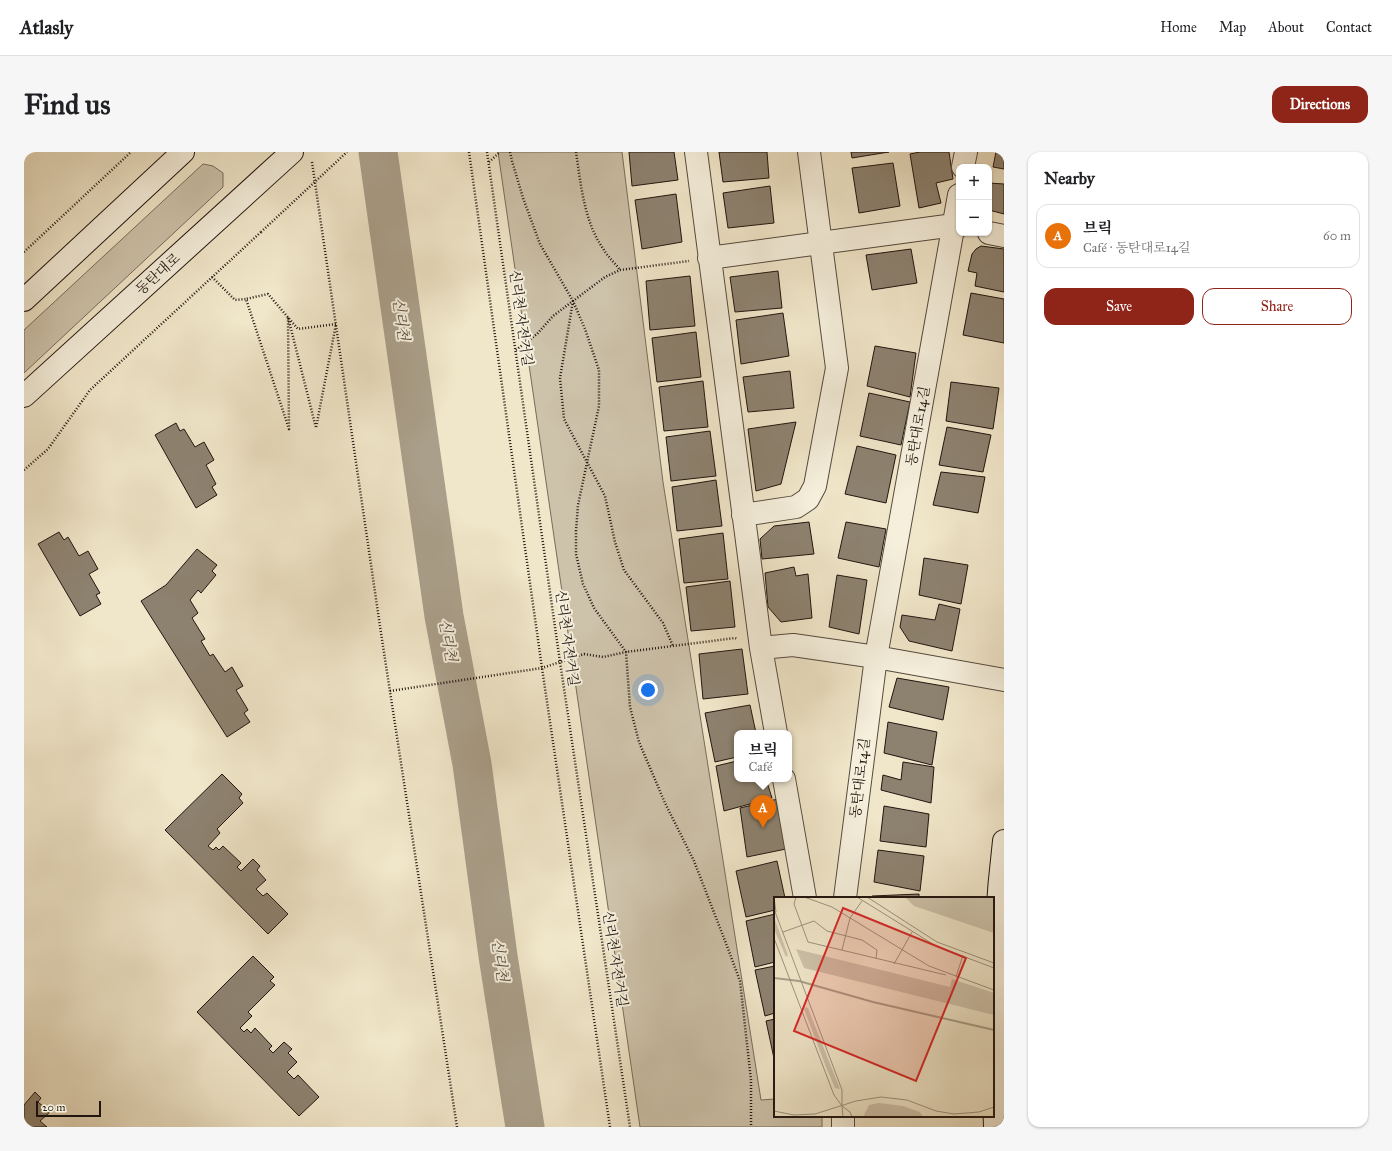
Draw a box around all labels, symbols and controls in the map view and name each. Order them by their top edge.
text: Atlasly [20,16,73,39]
text: Home [1160,19,1197,36]
text: Map [1219,19,1246,36]
text: About [1268,19,1304,36]
text: Contact [1326,19,1372,36]
button: Directions [1272,86,1368,123]
text: Find us [24,87,110,122]
map controls [956,164,992,236]
button: + [956,164,992,200]
text: Nearby [1044,168,1095,189]
button: − [956,200,992,236]
text: 브릭 [1083,219,1112,237]
text: A [1054,228,1062,244]
text: 60 m [1323,228,1351,244]
text: Café · 동탄대로14길 [1083,240,1191,256]
street label: 동탄대로 [132,249,184,298]
street label: 신리천 자전거길 [506,268,536,368]
button: Save [1044,288,1194,325]
button: Share [1202,288,1352,325]
water label: 신리천 [389,296,413,343]
street label: 동탄대로14길 [903,385,933,467]
street label: 신리천 자전거길 [552,588,582,688]
water label: 신리천 [435,617,461,664]
your location [638,680,658,700]
popup [734,730,792,782]
street label: 동탄대로14길 [847,737,873,819]
text: 브릭 [749,741,777,759]
text: Café [749,759,773,775]
pin: A [750,795,776,828]
inset map [774,897,994,1117]
street label: 신리천 자전거길 [599,909,631,1009]
water label: 신리천 [488,937,512,984]
scale bar [36,1099,101,1118]
text: 20 m [42,1101,65,1114]

